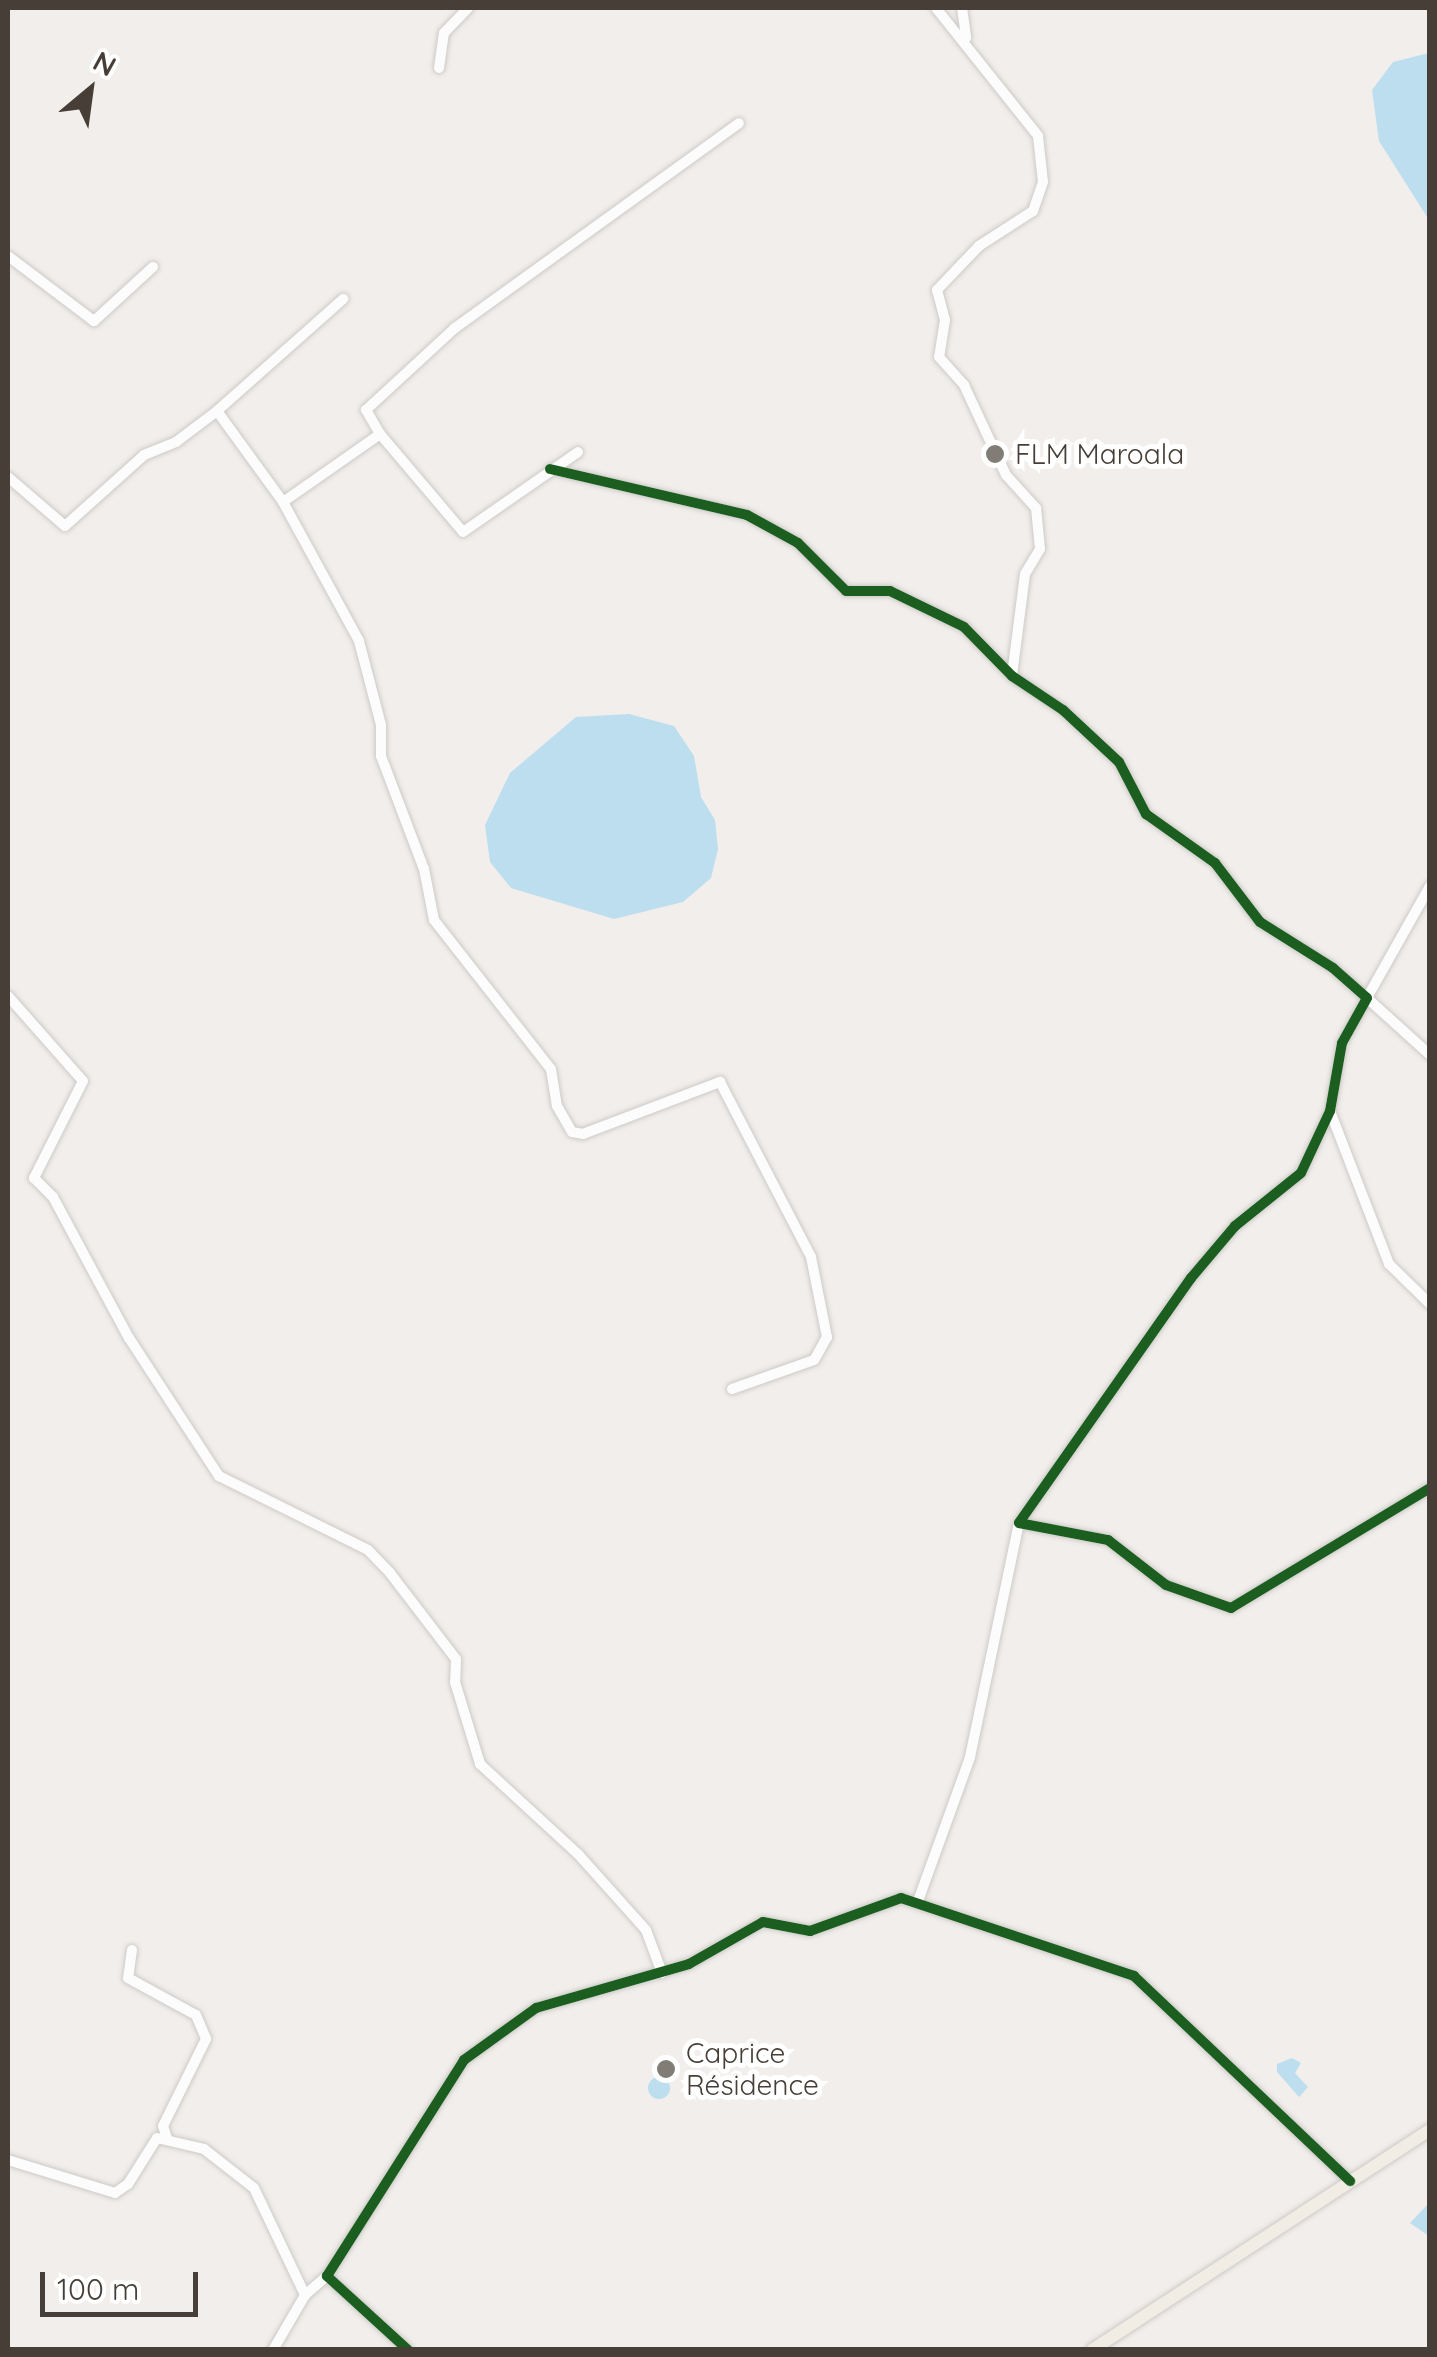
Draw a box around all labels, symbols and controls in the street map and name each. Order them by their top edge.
north arrow [40,40,140,140]
text: N [87,43,122,84]
place label: FLM Maroala [1015,437,1184,471]
marker: FLM Maroala [984,443,1006,465]
place label: Caprice Résidence [686,2036,819,2102]
marker: Caprice Résidence [655,2058,677,2080]
scale bar [45,2252,202,2314]
text: 100 m [57,2270,139,2308]

